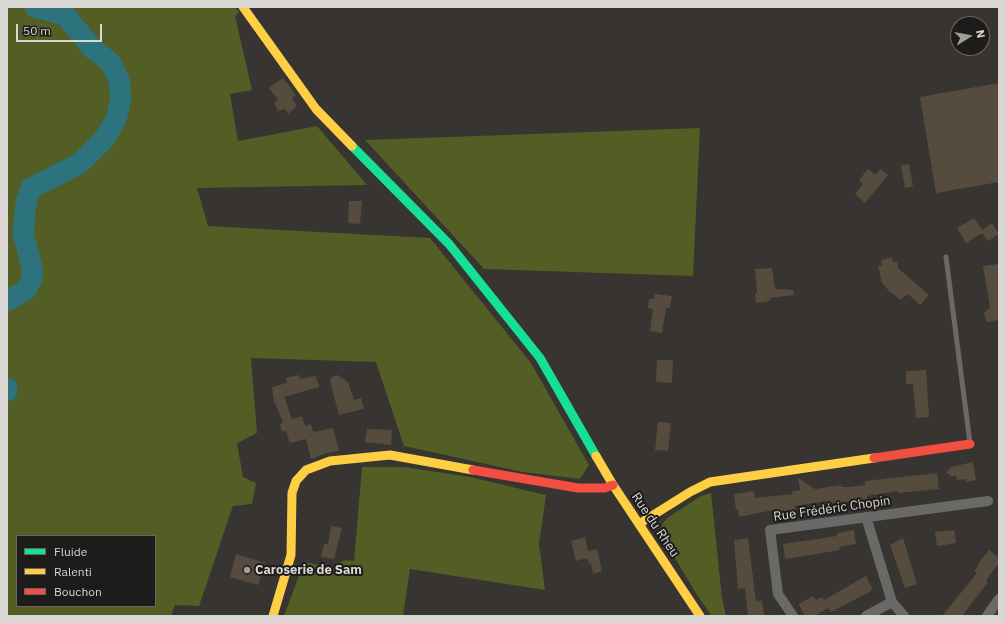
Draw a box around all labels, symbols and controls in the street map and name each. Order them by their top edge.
scale bar [18,16,104,42]
north arrow [950,16,990,56]
text: 50 m [23,23,51,38]
text: N [973,29,988,39]
street label: Rue du Rheu [628,490,682,560]
street label: Rue Frédéric Chopin [773,493,891,525]
legend [16,535,156,607]
text: Fluide [54,544,87,559]
place label: Caroserie de Sam [255,562,362,578]
text: Ralenti [54,564,92,579]
marker: Caroserie de Sam [242,565,252,575]
text: Bouchon [54,584,102,599]

